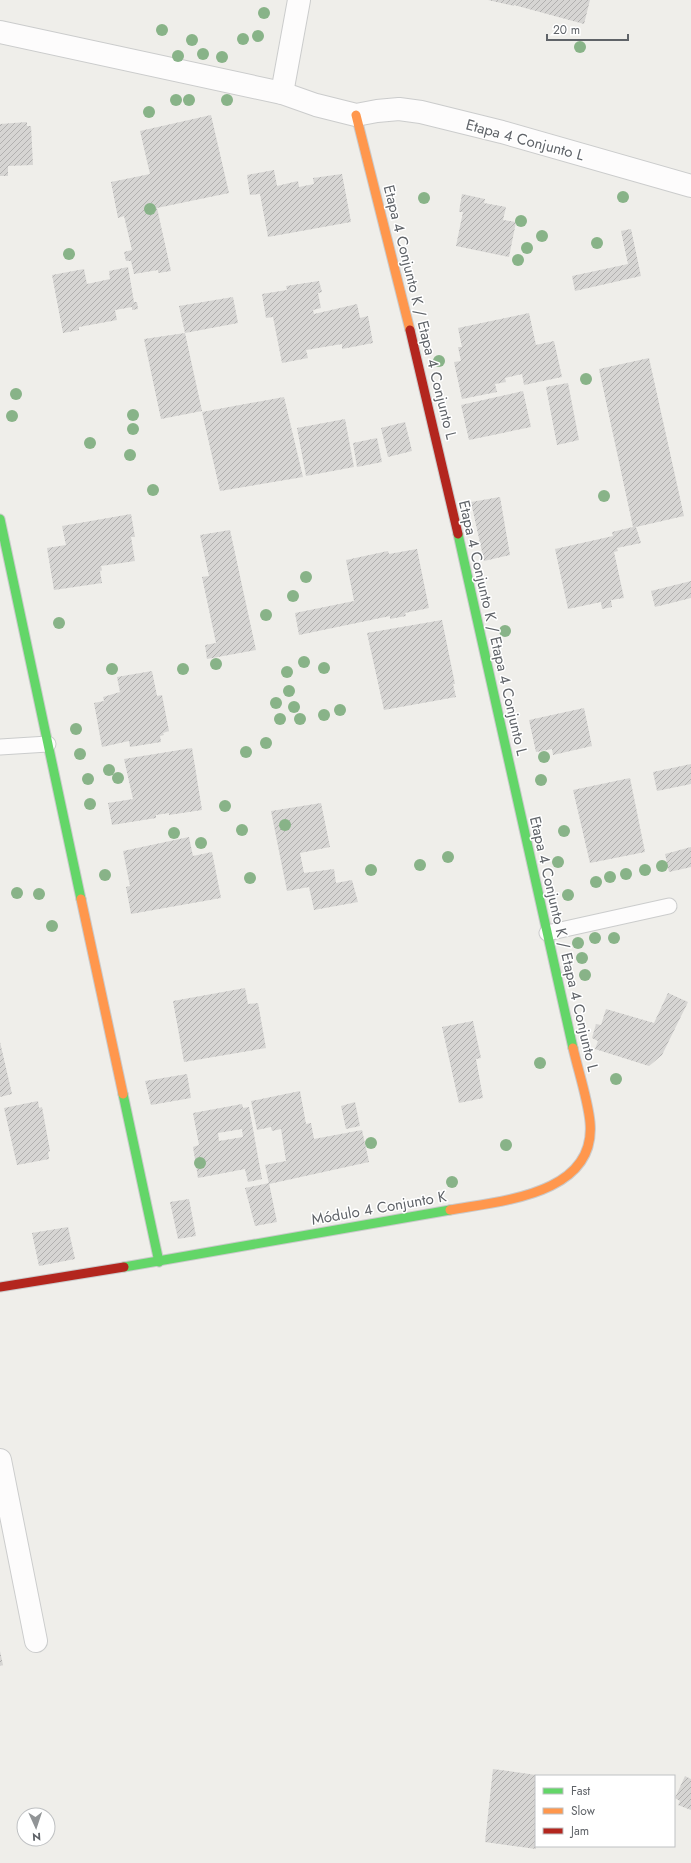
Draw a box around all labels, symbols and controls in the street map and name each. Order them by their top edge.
scale bar [547,16,628,42]
text: 20 m [553,21,580,39]
street label: Etapa 4 Conjunto L [463,114,587,166]
street label: Etapa 4 Conjunto K / Etapa 4 Conjunto L [378,183,462,442]
street label: Etapa 4 Conjunto K / Etapa 4 Conjunto L [453,498,533,758]
street label: Etapa 4 Conjunto K / Etapa 4 Conjunto L [524,814,604,1074]
street label: Módulo 4 Conjunto K [310,1185,449,1231]
legend [535,1775,675,1847]
text: Fast [571,1782,590,1800]
text: Slow [571,1802,596,1820]
north arrow [16,1807,56,1847]
text: Jam [569,1822,589,1840]
text: N [32,1829,41,1845]

